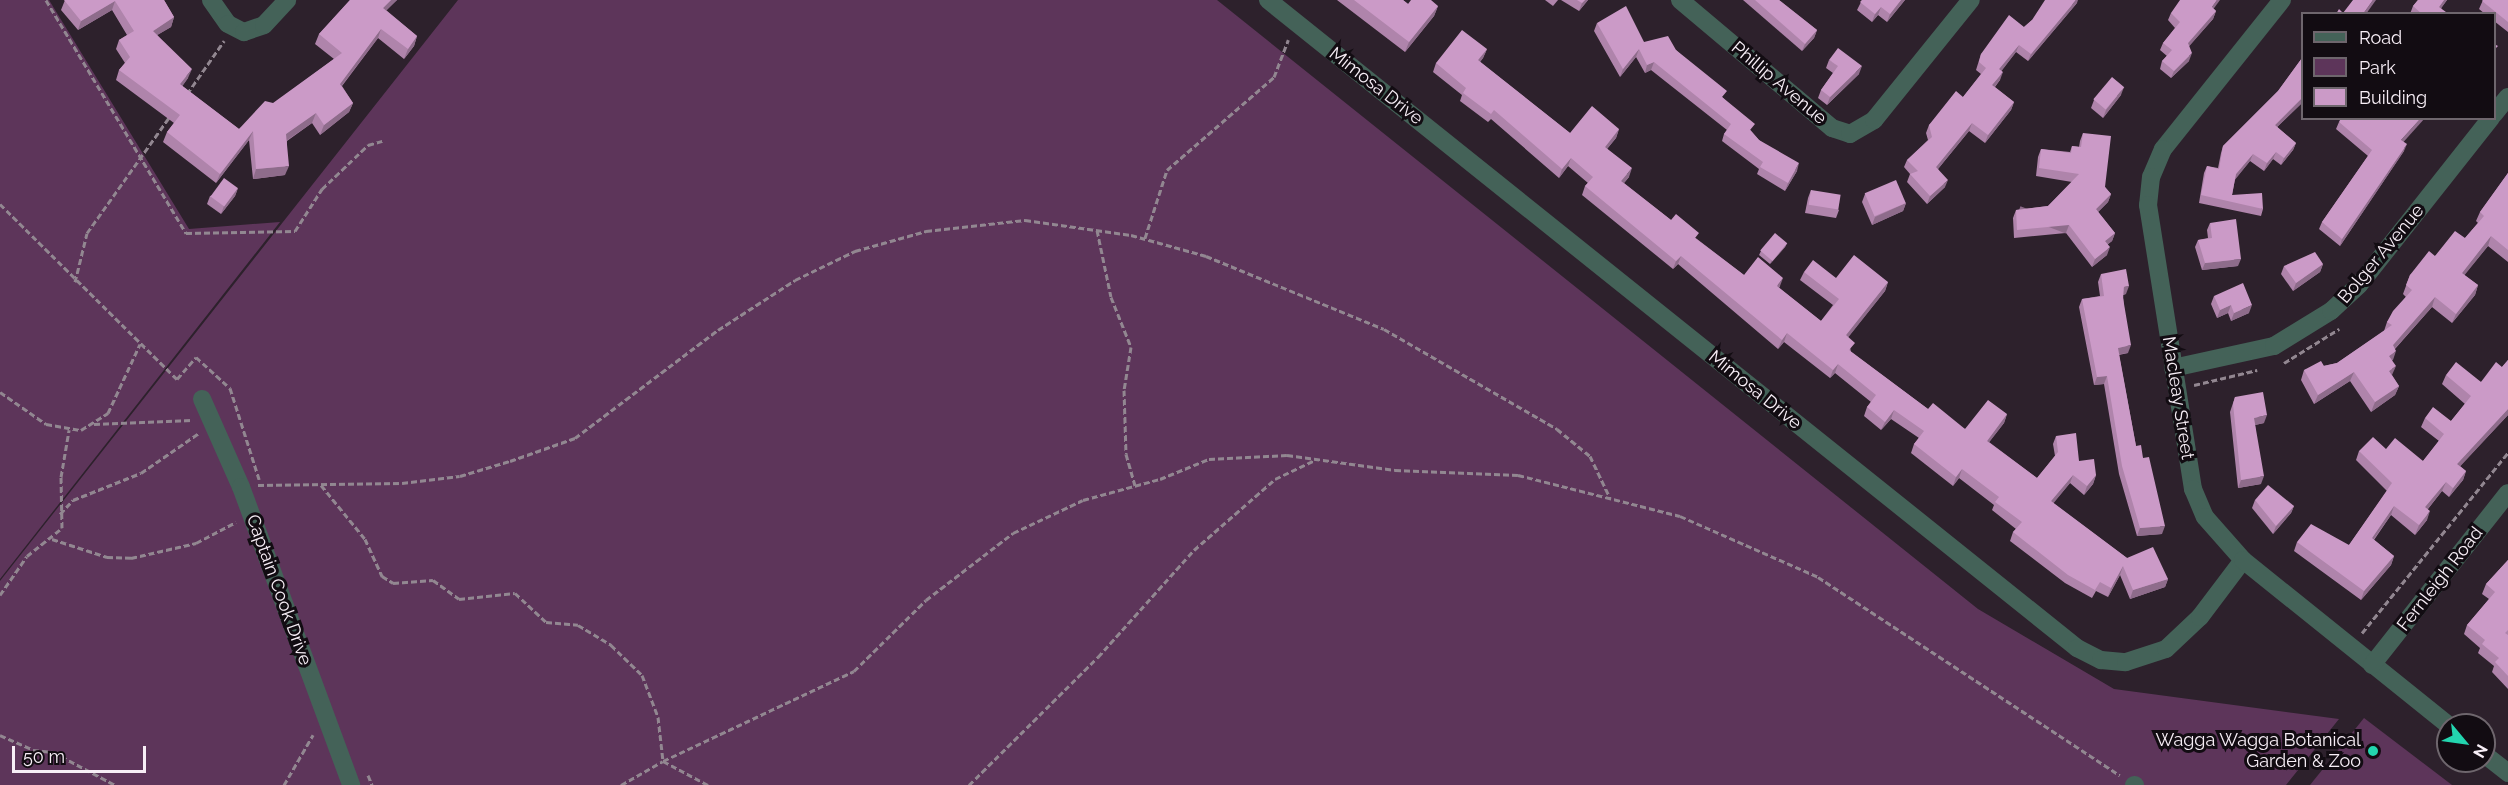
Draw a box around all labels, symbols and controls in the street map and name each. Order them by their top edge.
legend [2301,12,2496,120]
text: Road [2359,27,2402,48]
street label: Phillip Avenue [1727,37,1831,129]
street label: Mimosa Drive [1325,43,1427,129]
text: Park [2359,57,2396,78]
text: Building [2359,87,2427,108]
street label: Bolger Avenue [2333,200,2429,308]
street label: Macleay Street [2158,335,2198,461]
street label: Mimosa Drive [1704,346,1806,434]
street label: Captain Cook Drive [242,512,316,668]
street label: Fernleigh Road [2393,523,2487,635]
north arrow [2436,713,2496,773]
place label: Wagga Wagga Botanical Garden & Zoo [2155,730,2361,772]
scale bar [15,734,148,772]
text: N [2469,741,2492,761]
marker: Wagga Wagga Botanical Garden & Zoo [2366,744,2380,758]
text: 50 m [23,746,65,767]

